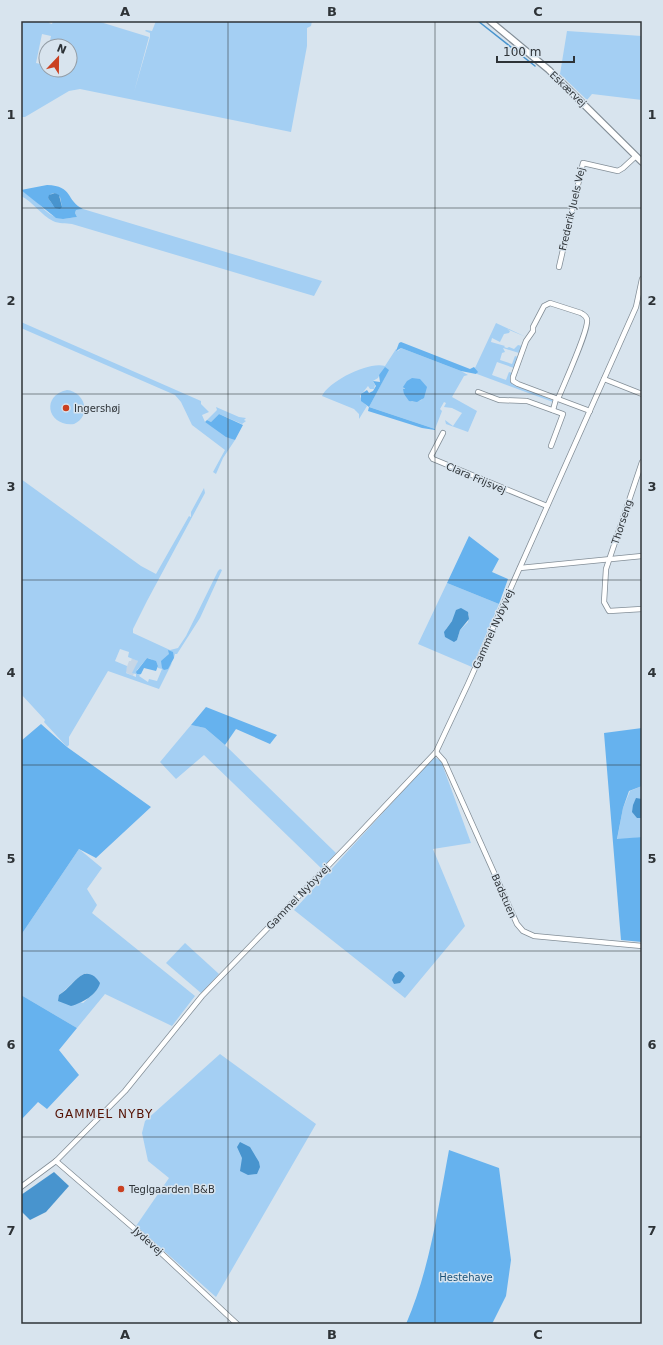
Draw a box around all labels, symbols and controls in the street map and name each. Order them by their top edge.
text: A [120,4,130,19]
text: B [327,4,337,19]
text: C [533,4,543,19]
north arrow [38,38,78,78]
scale bar [497,38,574,64]
text: N [55,41,68,57]
text: 100 m [503,45,541,59]
street label: Eskærvej [548,69,588,109]
text: 1 [6,107,16,122]
text: 1 [647,107,657,122]
street label: Frederik Juels Vej [557,166,587,252]
text: 2 [6,293,16,308]
text: 2 [647,293,657,308]
marker: Ingershøj [61,403,71,413]
place label: Ingershøj [74,403,120,414]
street label: Clara Frijsvej [444,460,508,496]
text: 3 [6,479,16,494]
text: 3 [647,479,657,494]
street label: Thorseng [609,498,634,547]
street label: Gammel Nybyvej [470,587,516,671]
text: 4 [6,665,16,680]
text: 4 [647,665,657,680]
text: 5 [6,851,16,866]
text: 5 [647,851,657,866]
street label: Gammel Nybyvej [264,862,332,932]
street label: Badstuen [489,872,519,920]
text: 6 [6,1037,16,1052]
text: 6 [647,1037,657,1052]
district label: GAMMEL NYBY [55,1107,153,1121]
marker: Teglgaarden B&B [116,1184,126,1194]
place label: Teglgaarden B&B [128,1184,215,1195]
text: 7 [6,1223,16,1238]
text: 7 [647,1223,657,1238]
street label: Jydevej [130,1224,165,1257]
park label: Hestehave [439,1272,493,1283]
text: A [120,1327,130,1342]
text: B [327,1327,337,1342]
text: C [533,1327,543,1342]

